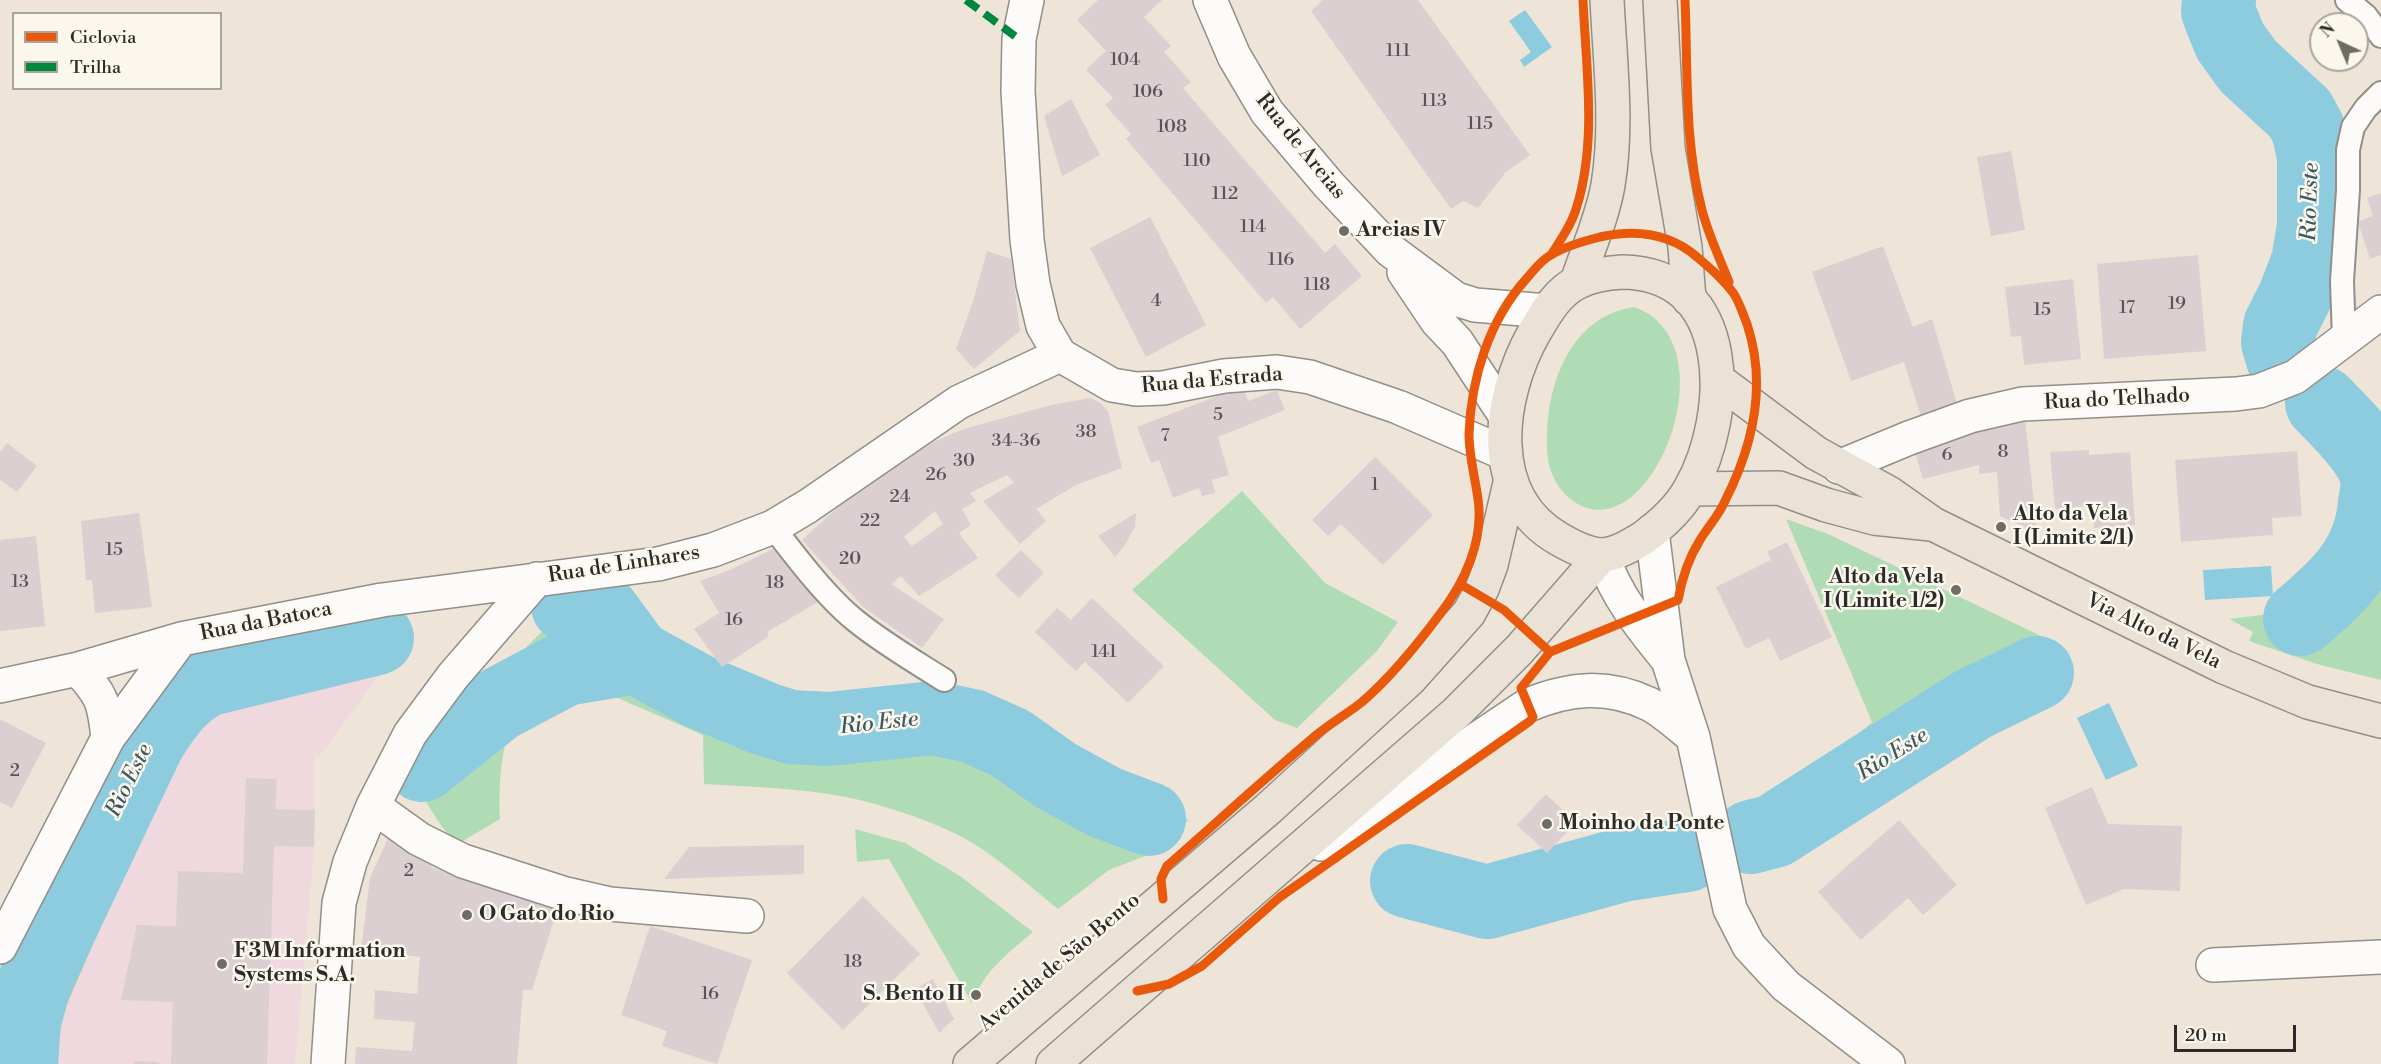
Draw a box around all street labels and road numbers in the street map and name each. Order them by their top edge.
street label: Rua de Areias [1250,89,1350,205]
street label: Rua da Estrada [1140,362,1284,400]
street label: Rua do Telhado [2043,384,2191,416]
street label: Rua de Linhares [546,541,702,589]
street label: Via Alto da Vela [2081,588,2225,676]
street label: Rua da Batoca [198,597,334,647]
street label: Avenida de São Bento [974,888,1146,1038]

